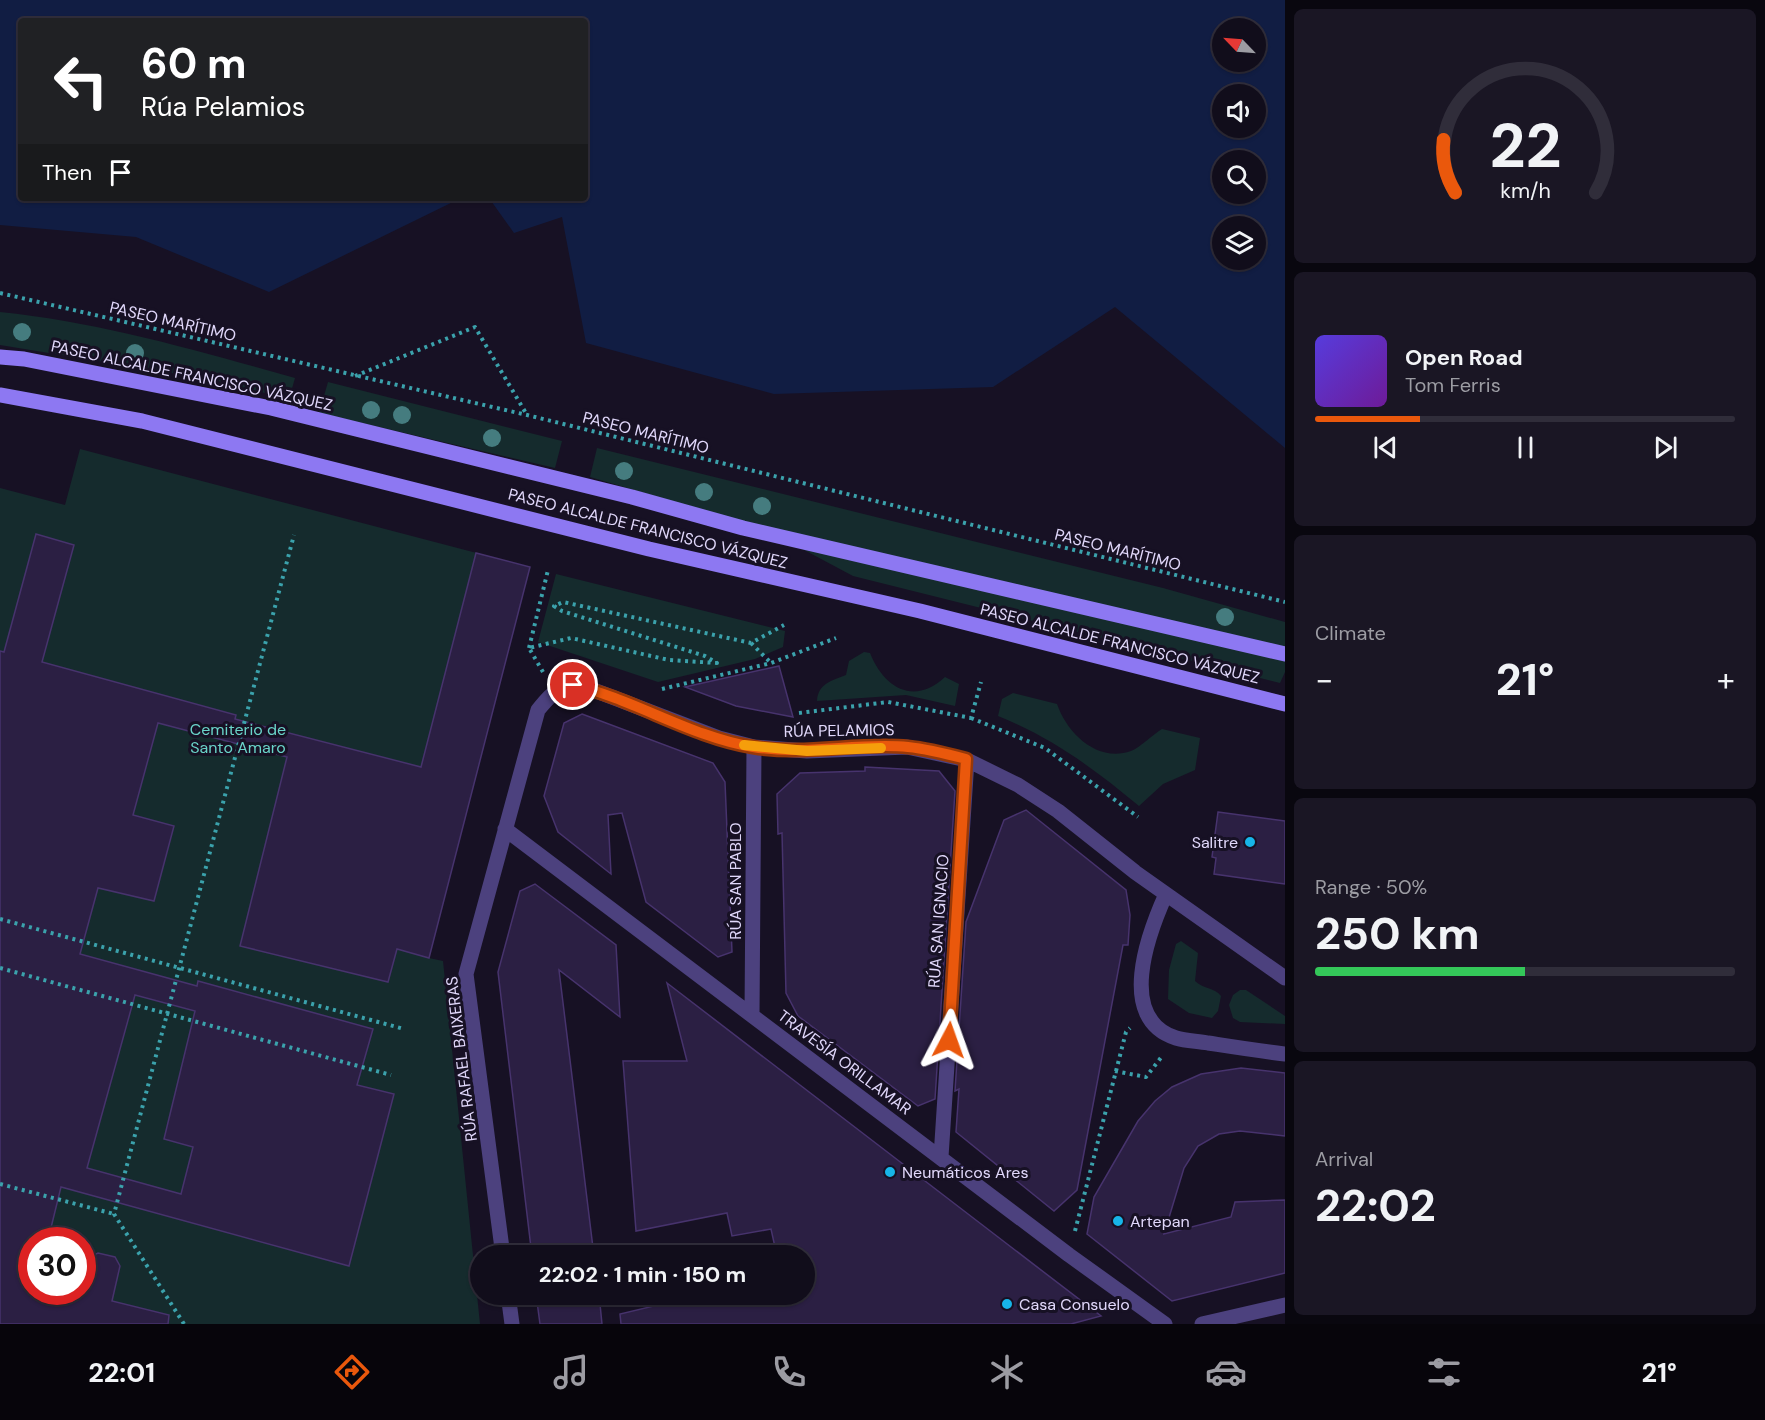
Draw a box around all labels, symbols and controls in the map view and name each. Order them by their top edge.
north arrow [1212,18,1266,72]
map controls [1212,18,1266,270]
text: 60 m [141,36,247,91]
icon: left [42,42,120,120]
button: sound [1212,84,1266,138]
text: Rúa Pelamios [141,89,305,124]
text: 22 [1489,105,1561,186]
button: search [1212,150,1266,204]
icon: arrive [104,156,137,189]
text: Then [42,158,92,187]
text: km/h [1500,177,1550,205]
button: layers [1212,216,1266,270]
street label: PASEO MARÍTIMO [108,297,238,346]
street label: PASEO ALCALDE FRANCISCO VÁZQUEZ [49,335,334,416]
text: Open Road [1405,343,1523,372]
text: Tom Ferris [1405,372,1501,398]
street label: PASEO MARÍTIMO [581,407,711,458]
icon: previous [1369,431,1402,464]
icon: pause [1509,431,1542,464]
icon: next [1649,431,1682,464]
street label: PASEO ALCALDE FRANCISCO VÁZQUEZ [506,484,790,573]
street label: PASEO MARÍTIMO [1053,524,1183,575]
street label: PASEO ALCALDE FRANCISCO VÁZQUEZ [978,599,1262,688]
text: Climate [1315,620,1386,646]
text: 21° [1496,650,1554,709]
text: − [1315,658,1333,701]
text: + [1717,658,1735,701]
pin [547,659,598,710]
icon: arrive [556,668,589,701]
park label: Cemiterio de Santo Amaro [190,719,286,758]
street label: RÚA PELAMIOS [784,719,894,742]
street label: RÚA SAN PABLO [725,822,746,940]
place label: Salitre [1192,832,1238,853]
marker: Salitre [1243,835,1257,849]
street label: RÚA SAN IGNACIO [923,853,954,989]
text: Range · 50% [1315,874,1427,900]
text: 250 km [1315,904,1480,963]
street label: RÚA RAFAEL BAIXERAS [441,975,482,1143]
street label: TRAVESÍA ORILLAMAR [774,1005,916,1120]
position arrow [917,1008,981,1072]
text: Arrival [1315,1146,1373,1172]
place label: Neumáticos Ares [902,1162,1028,1183]
marker: Neumáticos Ares [883,1165,897,1179]
text: 22:02 [1315,1176,1436,1235]
place label: Artepan [1130,1211,1190,1232]
marker: Artepan [1111,1214,1125,1228]
speed limit sign: 30 [18,1227,96,1305]
text: 22:02 · 1 min · 150 m [539,1260,746,1289]
place label: Casa Consuelo [1019,1294,1130,1315]
marker: Casa Consuelo [1000,1297,1014,1311]
icon: directions [331,1351,373,1393]
icon: music [550,1351,592,1393]
icon: phone [768,1351,810,1393]
icon: climate [986,1351,1028,1393]
icon: car [1205,1351,1247,1393]
icon: filters [1423,1351,1465,1393]
text: 22:01 [88,1355,155,1390]
text: 21° [1642,1355,1677,1390]

